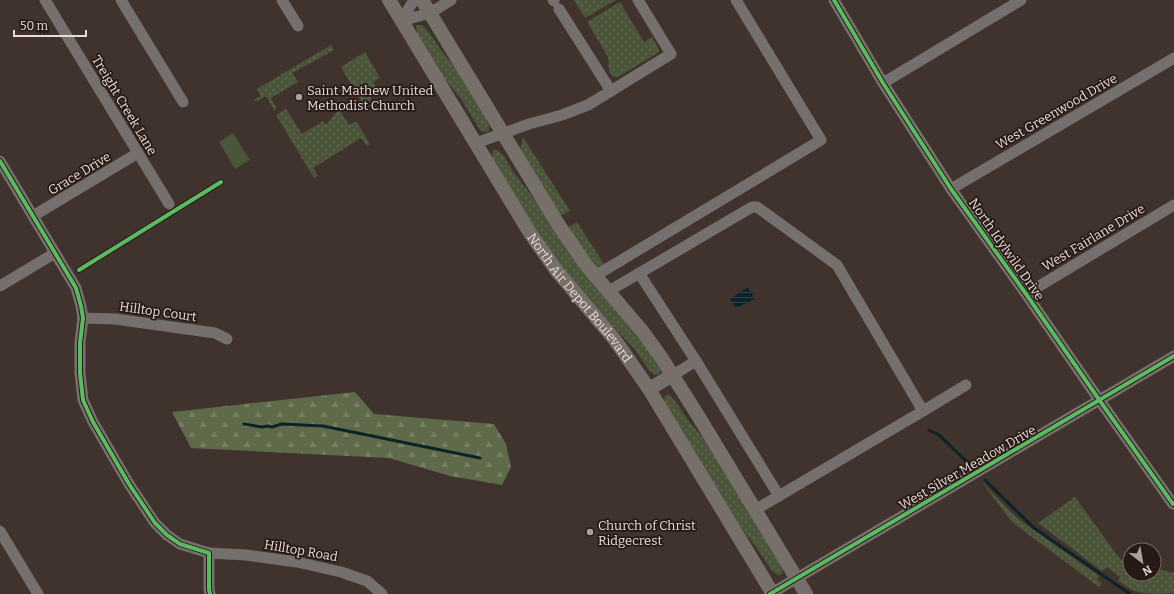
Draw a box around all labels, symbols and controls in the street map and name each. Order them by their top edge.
scale bar [14,12,86,38]
text: 50 m [20,19,49,33]
street label: Treight Creek Lane [89,53,160,158]
street label: West Greenwood Drive [993,71,1120,152]
place label: Saint Mathew United Methodist Church [307,83,434,113]
marker: Saint Mathew United Methodist Church [294,92,304,102]
street label: Grace Drive [45,149,113,198]
street label: North Idylwild Drive [966,195,1047,303]
street label: West Fairlane Drive [1039,201,1147,274]
street label: North Air Depot Boulevard [524,230,635,365]
street label: Hilltop Court [118,299,198,324]
street label: West Silver Meadow Drive [896,422,1038,513]
place label: Church of Christ Ridgecrest [598,518,696,548]
marker: Church of Christ Ridgecrest [585,527,595,537]
street label: Hilltop Road [263,537,339,564]
north arrow [1122,542,1162,582]
text: N [1139,562,1154,578]

